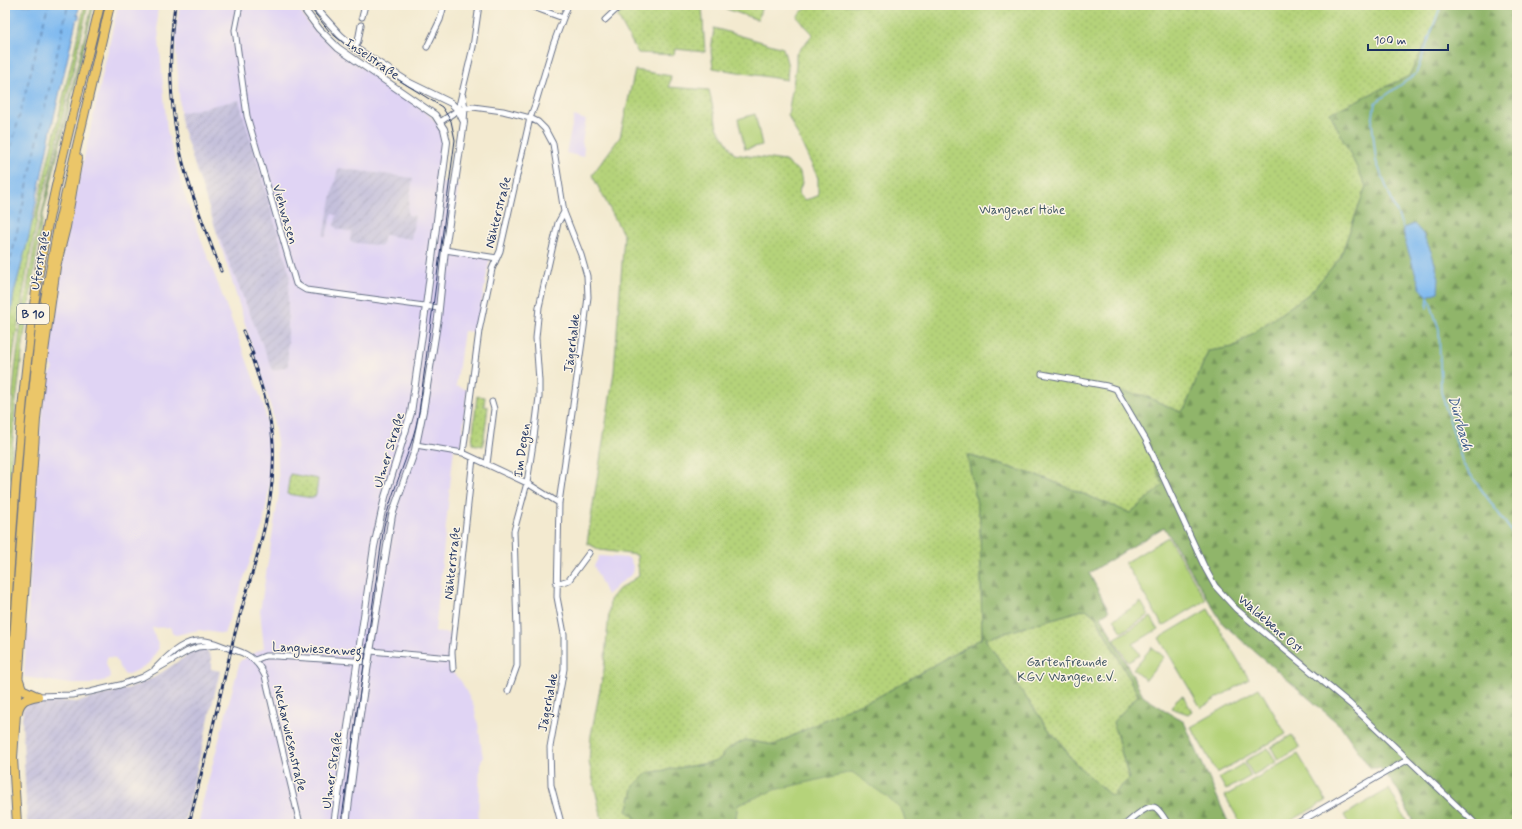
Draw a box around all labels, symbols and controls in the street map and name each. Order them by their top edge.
scale bar [1368,26,1448,52]
text: 100 m [1374,33,1406,49]
street label: Inselstraße [342,34,403,84]
street label: Nähterstraße [481,175,516,250]
street label: Viehwasen [268,182,301,246]
park label: Wangener Höhe [979,202,1065,220]
street label: Uferstraße [27,229,54,291]
road number: B 10 [17,304,49,324]
street label: Jägerhalde [560,312,585,374]
water label: Dürrbach [1444,394,1477,453]
street label: Ulmer Straße [370,411,409,490]
street label: Im Degen [510,422,536,478]
street label: Nähterstraße [440,526,465,601]
street label: Waldebene Ost [1234,591,1306,657]
street label: Langwiesenweg [272,639,362,662]
park label: Gartenfreunde KGV Wangen e.V. [1017,654,1117,687]
street label: Jägerhalde [534,671,563,733]
street label: Neckarwiesenstraße [269,683,310,793]
street label: Ulmer Straße [319,730,346,810]

